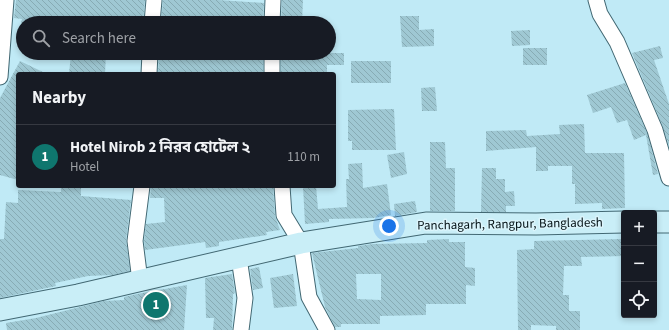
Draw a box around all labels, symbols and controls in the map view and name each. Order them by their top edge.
search box [16,16,336,60]
icon: search [30,27,52,49]
text: Search here [62,28,136,49]
text: Nearby [32,86,86,110]
text: Hotel Nirob 2 নিরব হোটেল ২ [70,137,250,158]
text: 1 [42,148,48,166]
text: 110 m [287,148,320,166]
text: Hotel [70,158,99,176]
map controls [621,210,657,318]
button: + [621,210,657,246]
street label: Panchagarh, Rangpur, Bangladesh [417,213,603,235]
your location [379,216,399,236]
button: − [621,246,657,282]
button: locate [621,282,657,318]
pin: 1 [143,290,169,320]

